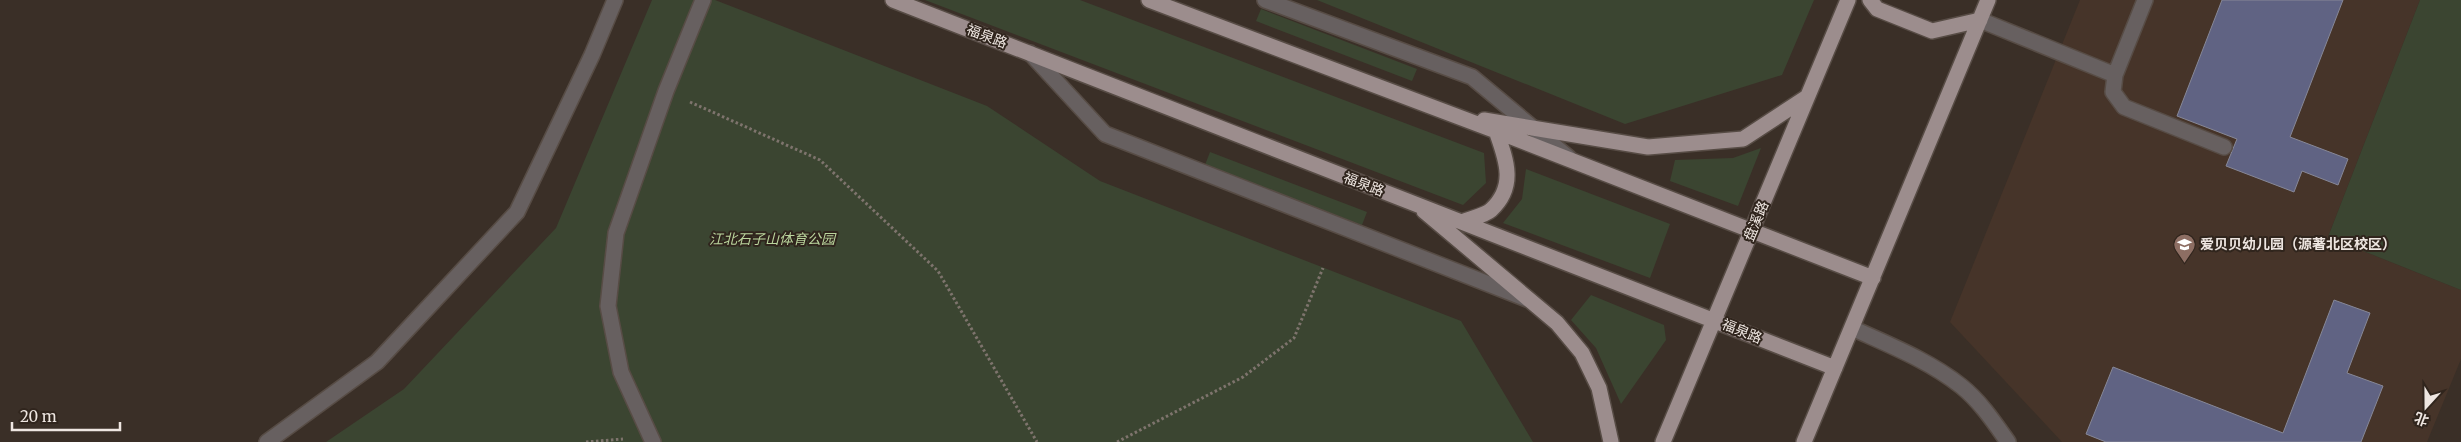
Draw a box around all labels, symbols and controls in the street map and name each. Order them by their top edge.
street label: 福泉路 [964,20,1010,52]
street label: 福泉路 [1341,168,1387,200]
street label: 盘溪路 [1740,198,1772,244]
park label: 江北石子山体育公园 [709,230,837,248]
school or university icon: 爱贝贝幼儿园（源著北区校区） [2172,232,2196,263]
place label: 爱贝贝幼儿园（源著北区校区） [2200,235,2396,253]
street label: 福泉路 [1719,315,1765,347]
north arrow [2401,382,2451,432]
scale bar [12,400,120,432]
text: 20 m [20,407,57,426]
text: 北 [2412,408,2431,430]

